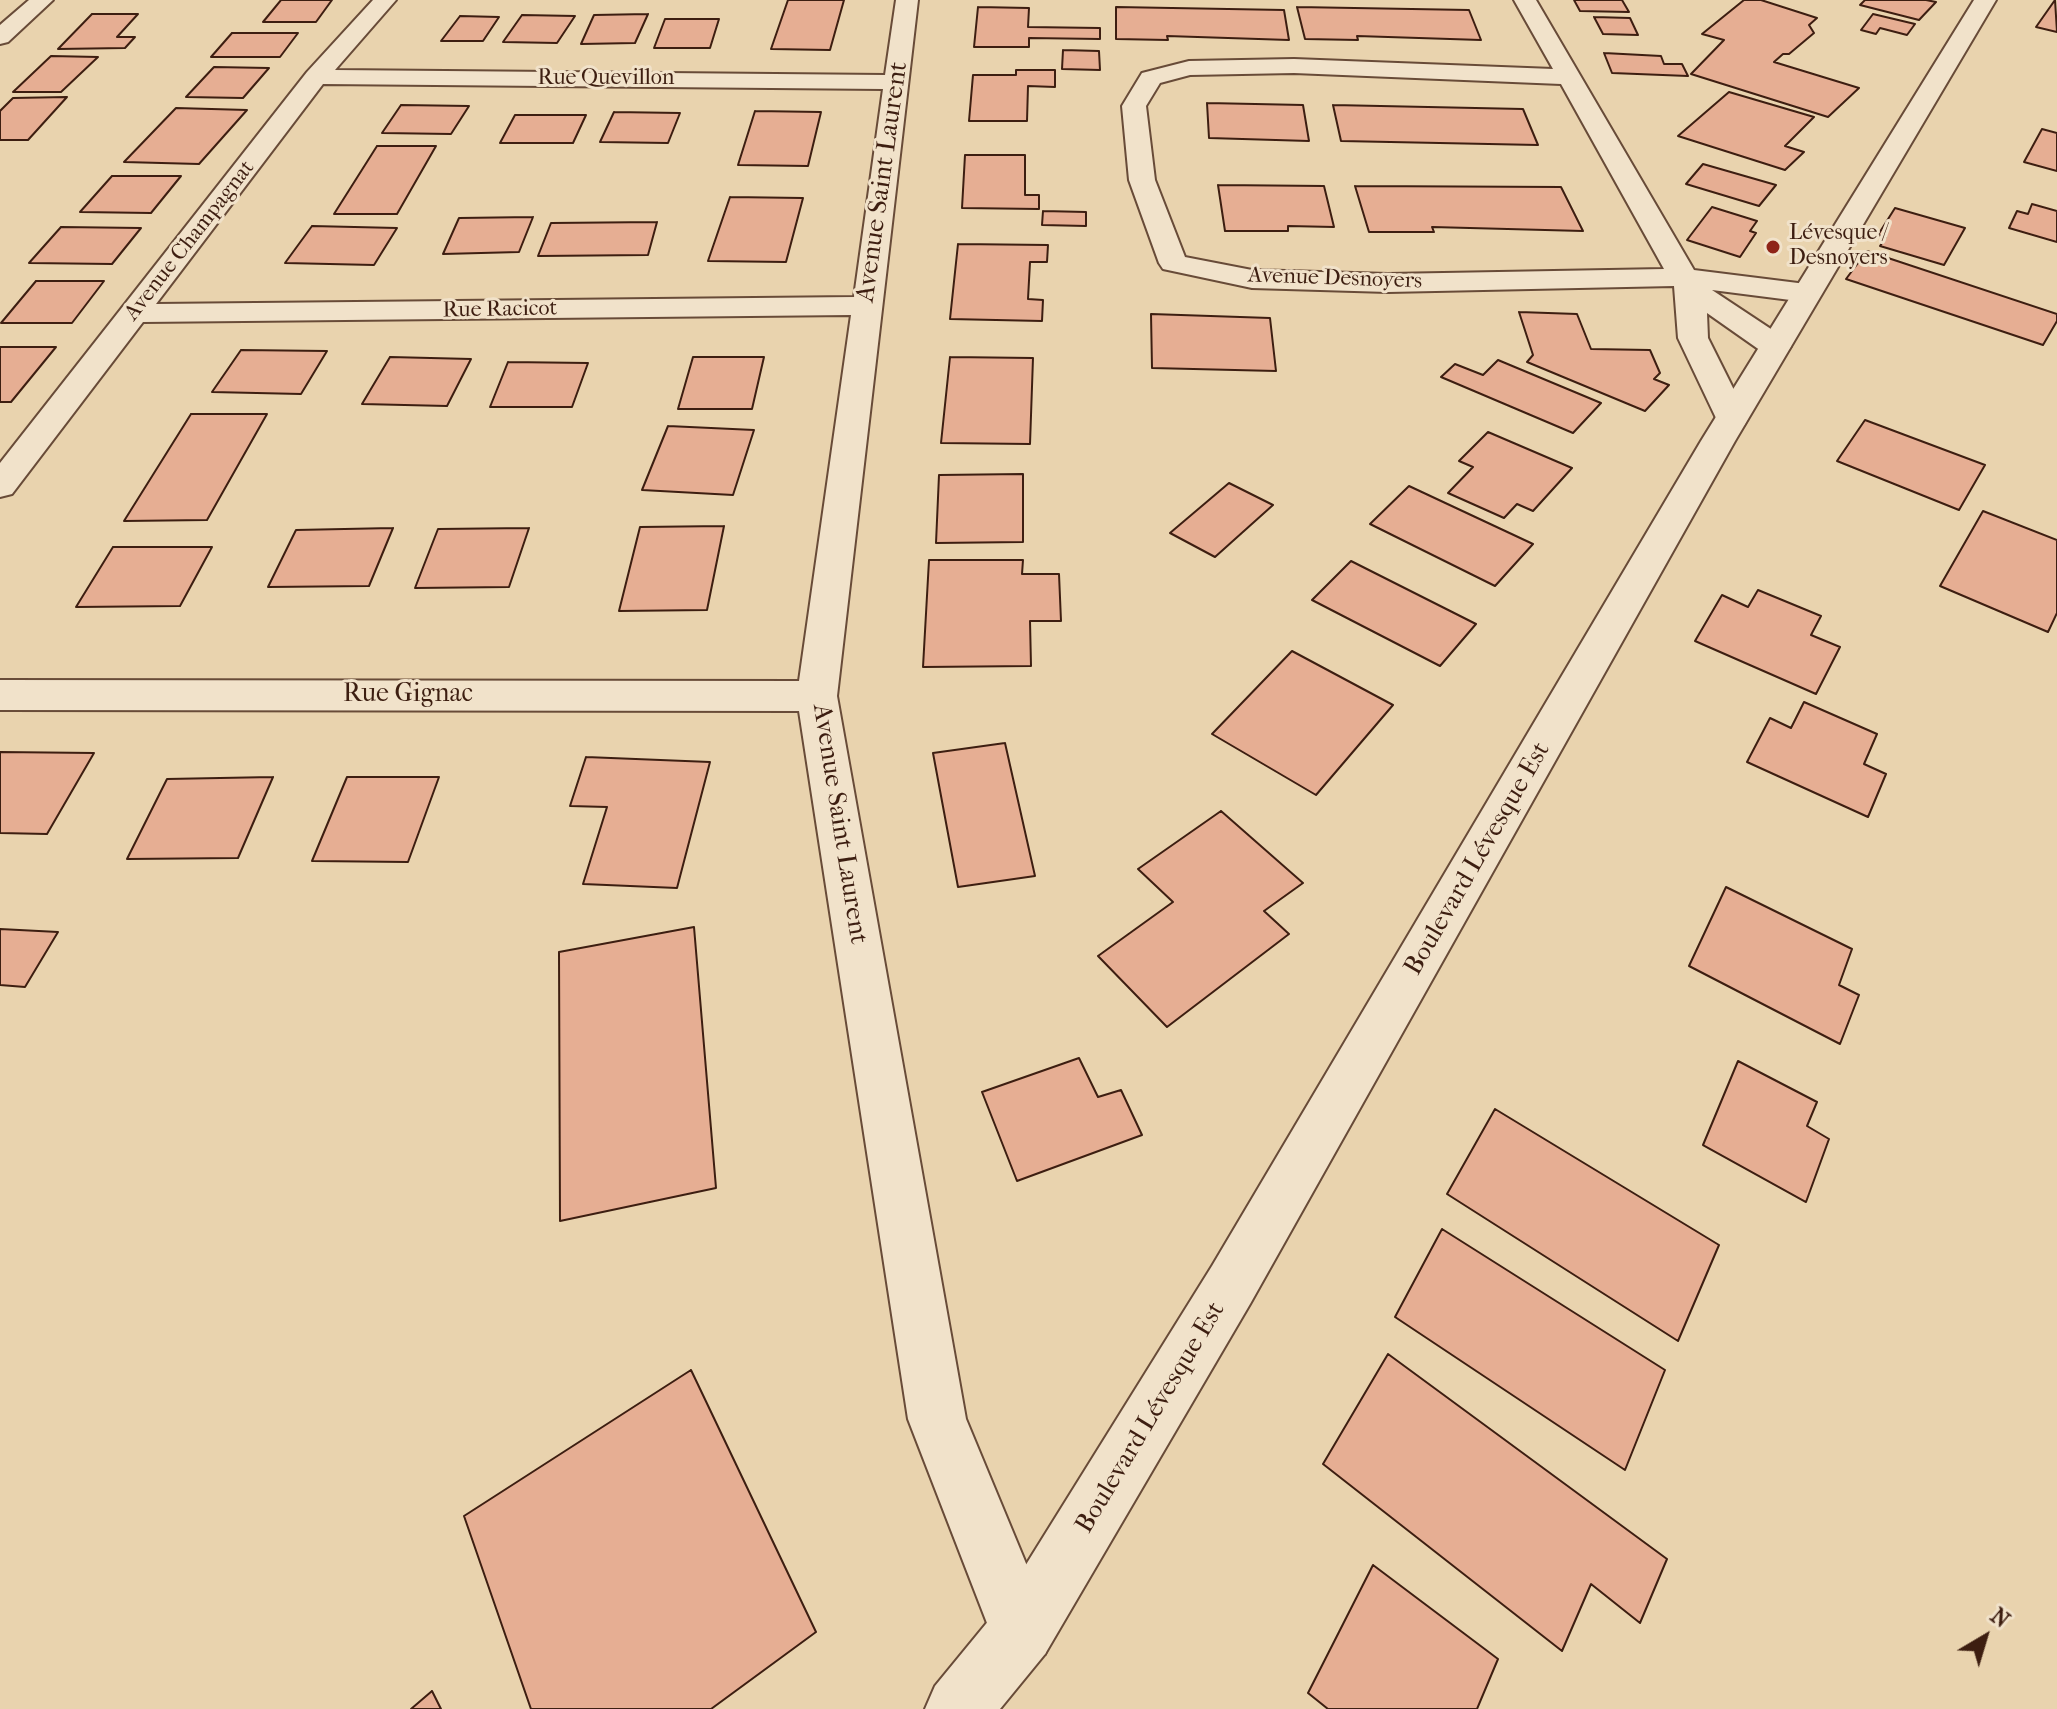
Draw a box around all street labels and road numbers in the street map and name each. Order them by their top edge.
street label: Avenue Saint Laurent [851,60,915,304]
street label: Rue Quevillon [538,66,674,92]
street label: Avenue Champagnat [119,156,261,326]
street label: Avenue Desnoyers [1247,263,1423,295]
street label: Rue Racicot [442,296,558,324]
street label: Rue Gignac [343,679,473,711]
street label: Avenue Saint Laurent [805,702,873,946]
street label: Boulevard Lévesque Est [1398,737,1558,981]
street label: Boulevard Lévesque Est [1070,1297,1232,1539]

